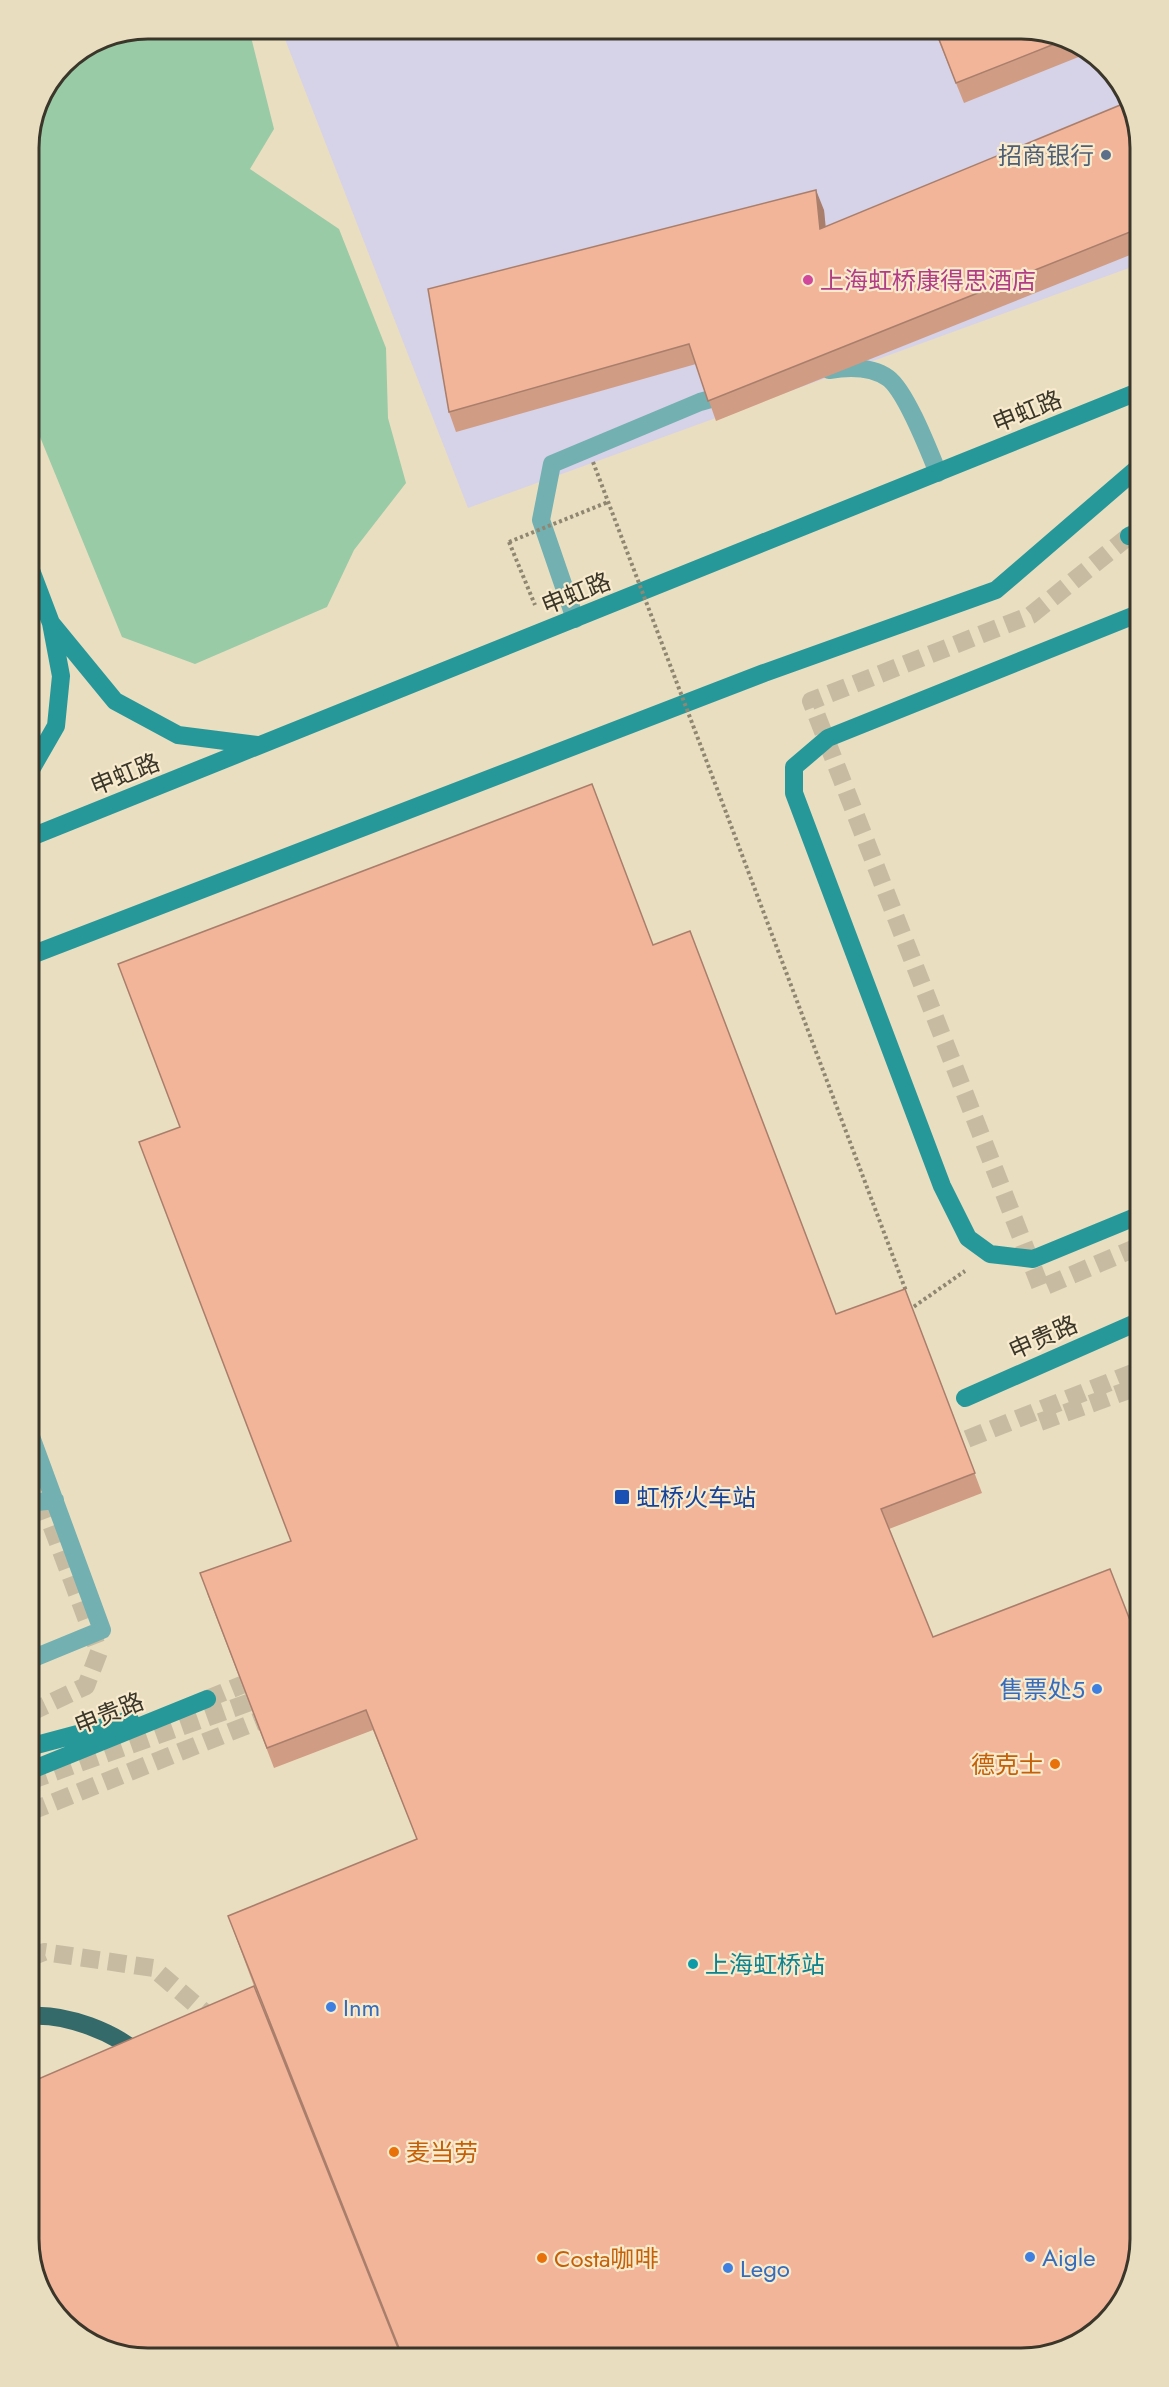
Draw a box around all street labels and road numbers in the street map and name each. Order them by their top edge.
street label: 申虹路 [987,381,1067,441]
street label: 申虹路 [536,563,616,623]
street label: 申虹路 [85,744,165,804]
street label: 申贵路 [1003,1306,1083,1368]
street label: 申贵路 [69,1683,149,1743]

